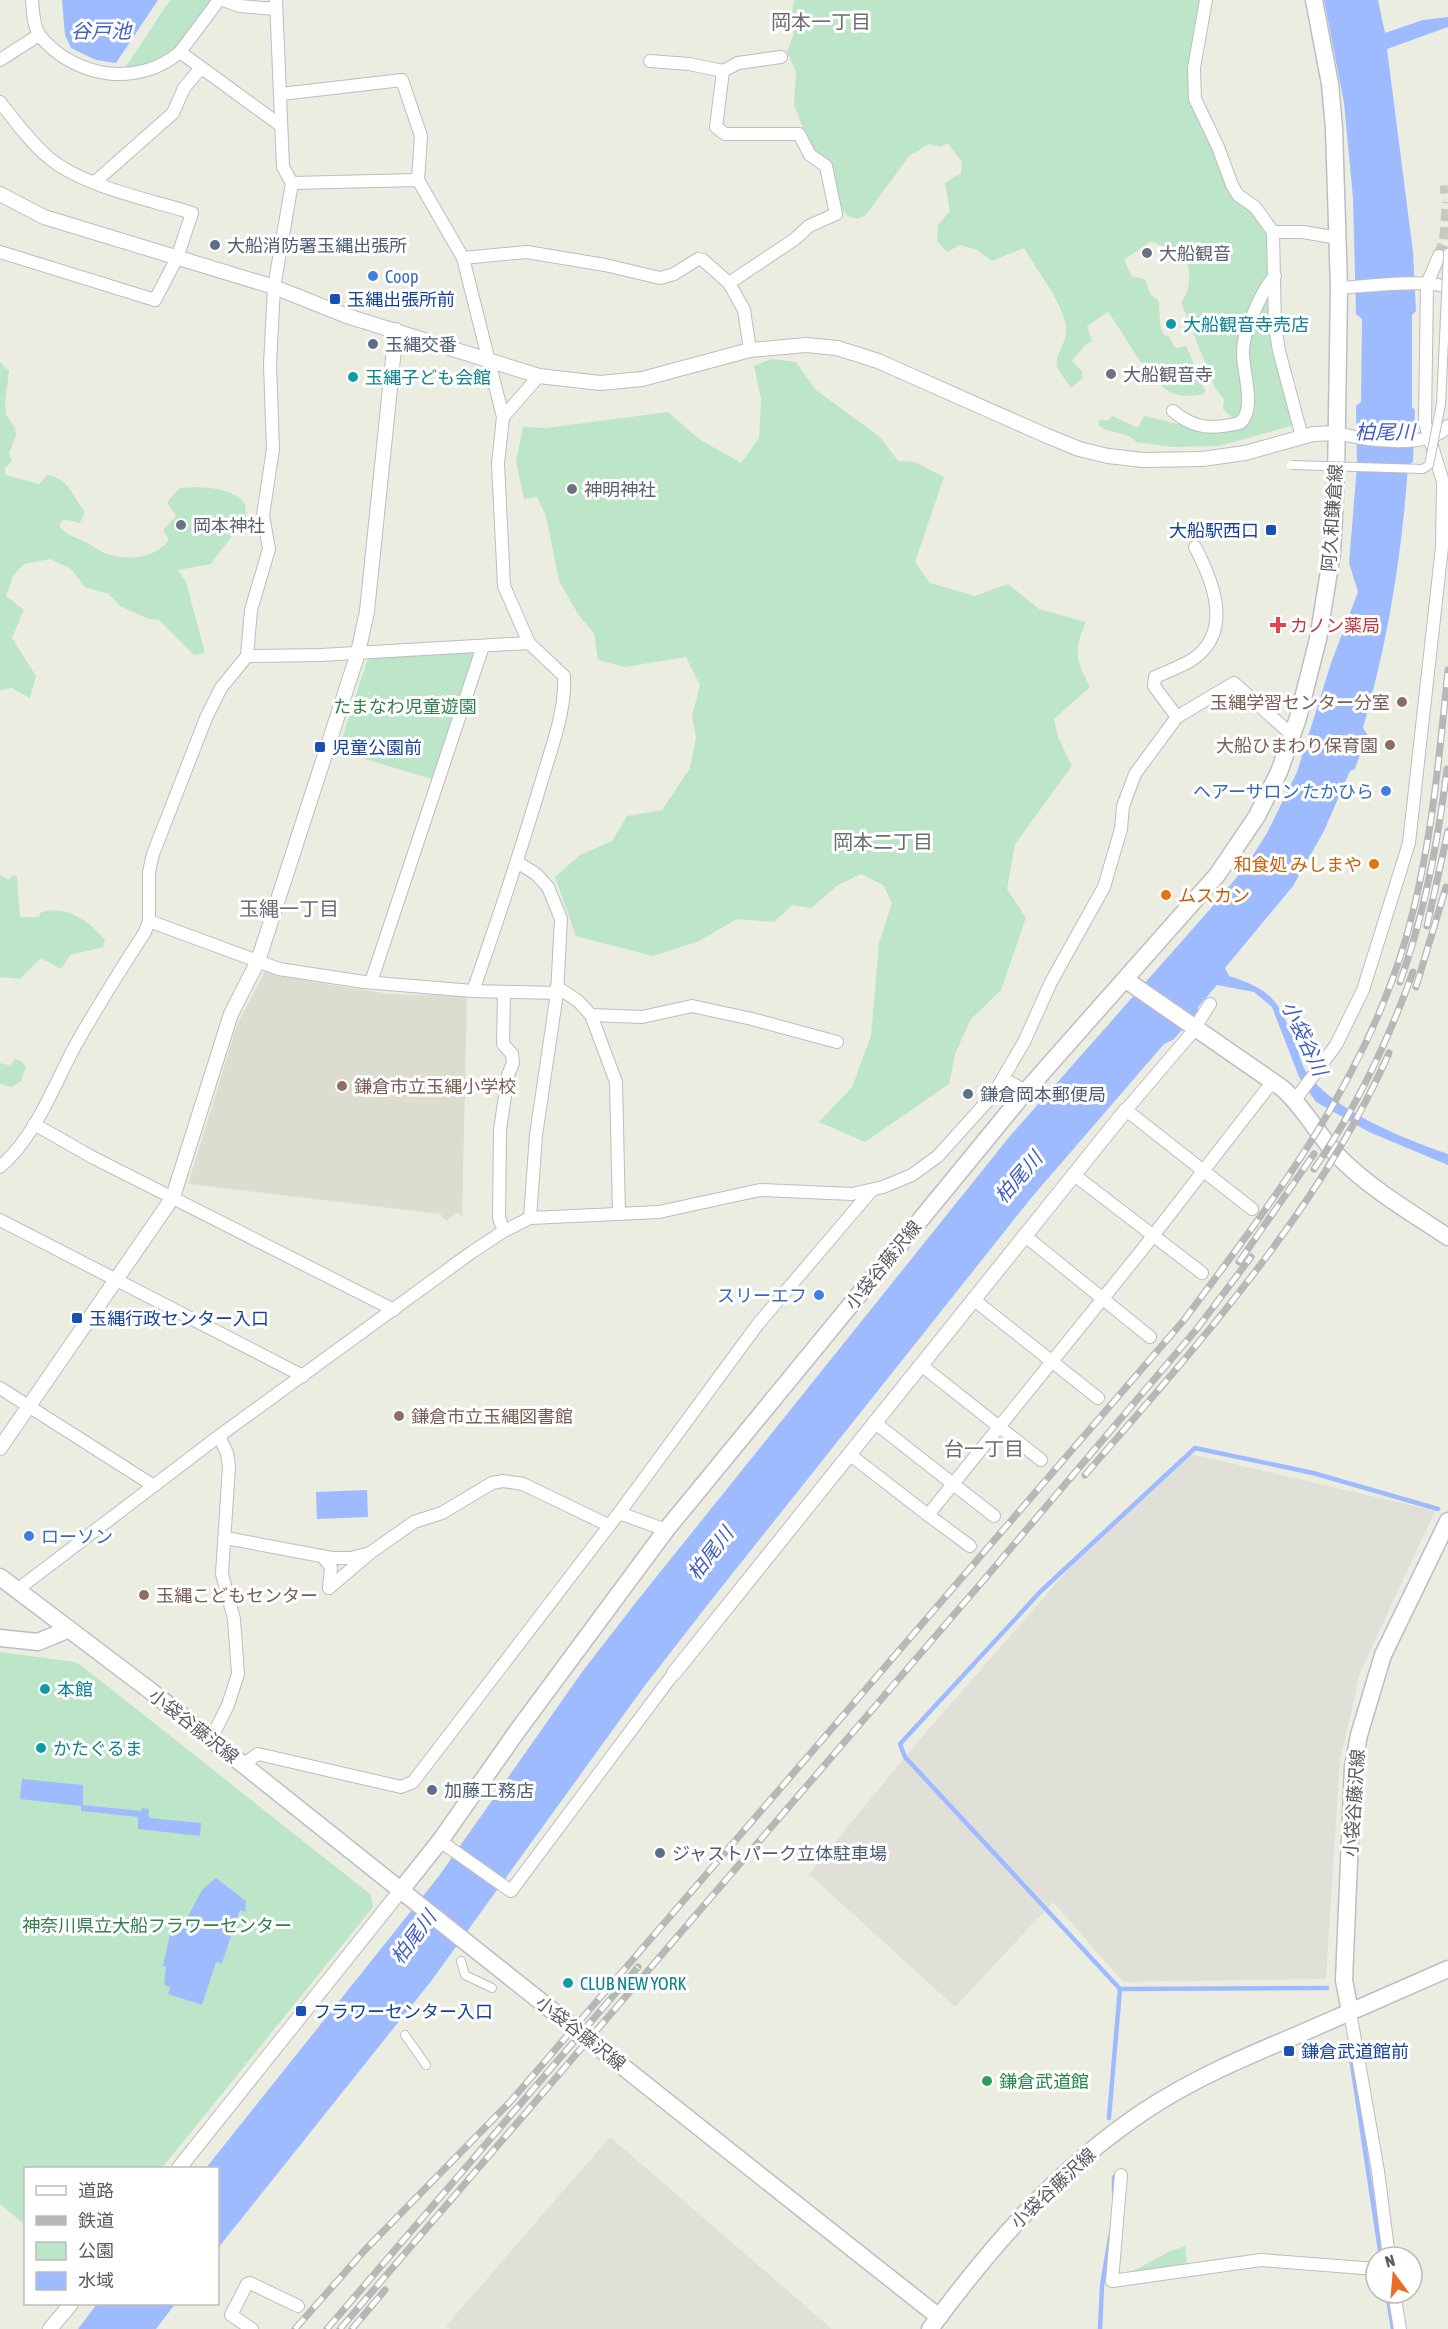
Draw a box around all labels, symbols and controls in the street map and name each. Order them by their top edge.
district label: 岡本一丁目 [771,10,871,33]
water label: 谷戸池 [71,19,133,42]
place label: 大船消防署玉縄出張所 [227,235,407,256]
marker: 大船消防署玉縄出張所 [208,238,222,252]
place label: 大船観音 [1159,243,1231,264]
marker: 大船観音 [1140,246,1154,260]
place label: Coop [385,266,419,287]
marker: Coop [366,269,380,283]
place label: 玉縄出張所前 [347,289,455,310]
marker: 玉縄出張所前 [328,292,342,306]
place label: 大船観音寺売店 [1183,314,1309,335]
marker: 大船観音寺売店 [1164,317,1178,331]
place label: 玉縄交番 [385,334,457,355]
marker: 玉縄交番 [366,337,380,351]
place label: 大船観音寺 [1123,364,1213,385]
place label: 玉縄子ども会館 [365,367,491,388]
marker: 大船観音寺 [1104,367,1118,381]
marker: 玉縄子ども会館 [346,370,360,384]
water label: 柏尾川 [1355,420,1417,443]
street label: 阿久和鎌倉線 [1318,463,1346,573]
place label: 神明神社 [584,479,656,500]
marker: 神明神社 [565,482,579,496]
place label: 岡本神社 [193,515,265,536]
marker: 岡本神社 [174,518,188,532]
place label: 大船駅西口 [1169,520,1259,541]
marker: 大船駅西口 [1264,523,1278,537]
place label: カノン薬局 [1290,615,1380,636]
marker: カノン薬局 [1271,618,1285,632]
place label: 玉縄学習センター分室 [1210,692,1390,713]
marker: 玉縄学習センター分室 [1395,695,1409,709]
park label: たまなわ児童遊園 [333,696,477,717]
place label: 大船ひまわり保育園 [1216,735,1378,756]
place label: 児童公園前 [332,737,422,758]
marker: 大船ひまわり保育園 [1383,738,1397,752]
marker: 児童公園前 [313,740,327,754]
place label: ヘアーサロン たかひら [1193,781,1374,802]
marker: ヘアーサロン たかひら [1379,784,1393,798]
district label: 岡本二丁目 [833,830,933,853]
place label: 和食処 みしまや [1234,854,1362,875]
marker: 和食処 みしまや [1367,857,1381,871]
place label: ムスカン [1178,885,1250,906]
marker: ムスカン [1159,888,1173,902]
district label: 玉縄一丁目 [239,897,339,920]
water label: 小袋谷川 [1278,997,1333,1081]
place label: 鎌倉市立玉縄小学校 [354,1076,516,1097]
marker: 鎌倉市立玉縄小学校 [335,1079,349,1093]
place label: 鎌倉岡本郵便局 [980,1084,1106,1105]
marker: 鎌倉岡本郵便局 [961,1087,975,1101]
water label: 柏尾川 [990,1145,1048,1207]
street label: 小袋谷藤沢線 [841,1216,925,1314]
place label: スリーエフ [717,1285,807,1306]
marker: スリーエフ [812,1288,826,1302]
place label: 玉縄行政センター入口 [89,1308,269,1329]
marker: 玉縄行政センター入口 [70,1311,84,1325]
place label: 鎌倉市立玉縄図書館 [411,1406,573,1427]
marker: 鎌倉市立玉縄図書館 [392,1409,406,1423]
district label: 台一丁目 [944,1437,1024,1460]
water label: 柏尾川 [682,1521,739,1584]
place label: ローソン [41,1526,113,1547]
marker: ローソン [22,1529,36,1543]
place label: 玉縄こどもセンター [156,1585,318,1606]
marker: 玉縄こどもセンター [137,1588,151,1602]
place label: 本館 [57,1679,93,1700]
marker: 本館 [38,1682,52,1696]
street label: 小袋谷藤沢線 [145,1684,243,1768]
place label: かたぐるま [53,1738,143,1759]
marker: かたぐるま [34,1741,48,1755]
street label: 小袋谷藤沢線 [1340,1748,1368,1858]
place label: 加藤工務店 [444,1780,534,1801]
marker: 加藤工務店 [425,1783,439,1797]
place label: ジャストパーク立体駐車場 [672,1843,887,1864]
marker: ジャストパーク立体駐車場 [653,1846,667,1860]
water label: 柏尾川 [386,1905,441,1968]
park label: 神奈川県立大船フラワーセンター [22,1915,292,1936]
place label: CLUB NEW YORK [580,1973,686,1994]
marker: CLUB NEW YORK [561,1976,575,1990]
street label: 小袋谷藤沢線 [532,1991,630,2075]
place label: フラワーセンター入口 [313,2001,493,2022]
marker: フラワーセンター入口 [294,2004,308,2018]
place label: 鎌倉武道館前 [1301,2041,1409,2062]
marker: 鎌倉武道館前 [1282,2044,1296,2058]
place label: 鎌倉武道館 [999,2071,1089,2092]
marker: 鎌倉武道館 [980,2074,994,2088]
street label: 小袋谷藤沢線 [1006,2143,1100,2233]
legend [24,2167,219,2305]
text: 道路 [78,2180,114,2201]
text: 鉄道 [78,2210,114,2231]
text: 公園 [78,2240,114,2261]
north arrow [1364,2245,1424,2305]
text: N [1383,2251,1397,2271]
text: 水域 [78,2270,114,2291]

